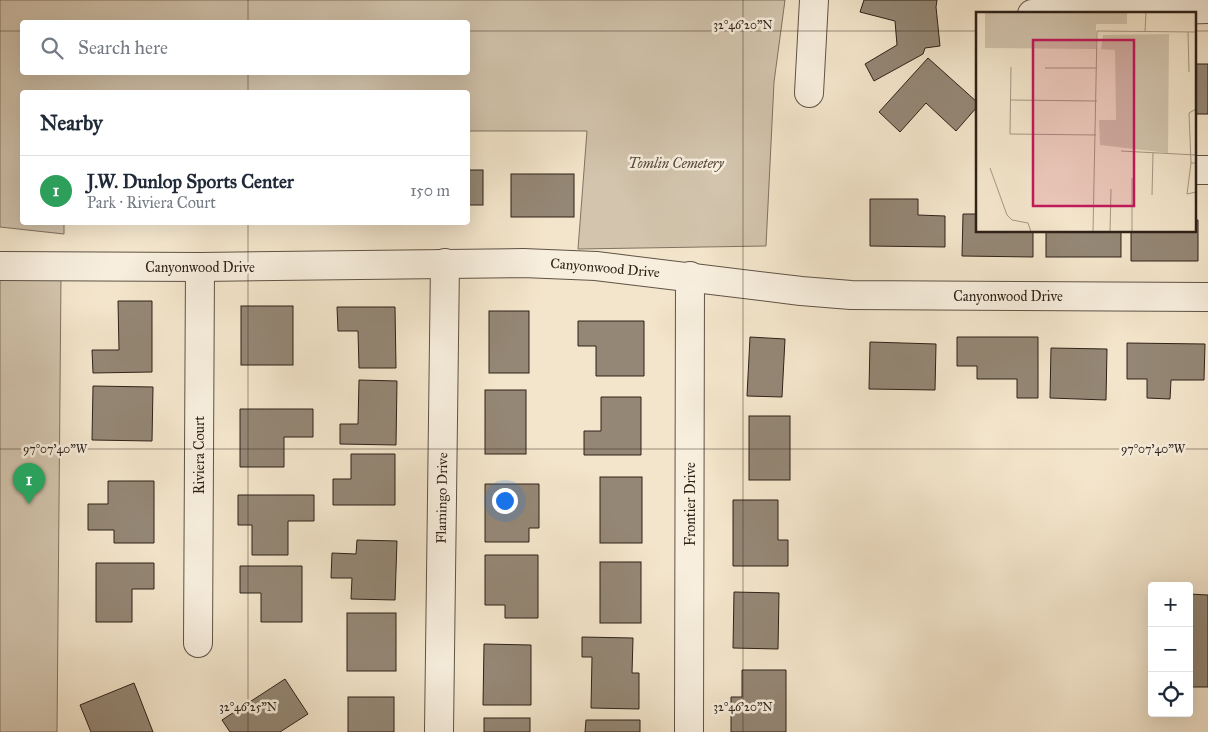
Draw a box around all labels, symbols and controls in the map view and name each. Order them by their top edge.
inset map [976,12,1196,232]
text: 32°46'20"N [713,18,773,32]
search box [20,20,470,75]
icon: search [38,34,66,62]
text: Search here [78,36,168,59]
text: Nearby [40,110,103,136]
park label: Tomlin Cemetery [628,155,724,172]
text: J.W. Dunlop Sports Center [87,170,294,193]
text: 1 [53,181,59,200]
text: 150 m [410,181,450,200]
text: Park · Riviera Court [87,193,216,212]
street label: Canyonwood Drive [550,255,661,281]
street label: Canyonwood Drive [145,259,255,276]
street label: Canyonwood Drive [953,288,1063,305]
street label: Riviera Court [191,416,208,494]
text: 97°07'40"W [23,442,88,456]
text: 97°07'40"W [1121,442,1186,456]
street label: Flamingo Drive [433,452,451,544]
street label: Frontier Drive [682,462,699,546]
pin: 1 [13,463,45,504]
your location [492,488,518,514]
map controls [1148,582,1193,717]
button: + [1148,582,1193,627]
button: − [1148,627,1193,672]
button: locate [1148,672,1193,717]
text: 32°46'25"N [219,700,277,714]
text: 32°46'20"N [713,700,773,714]

